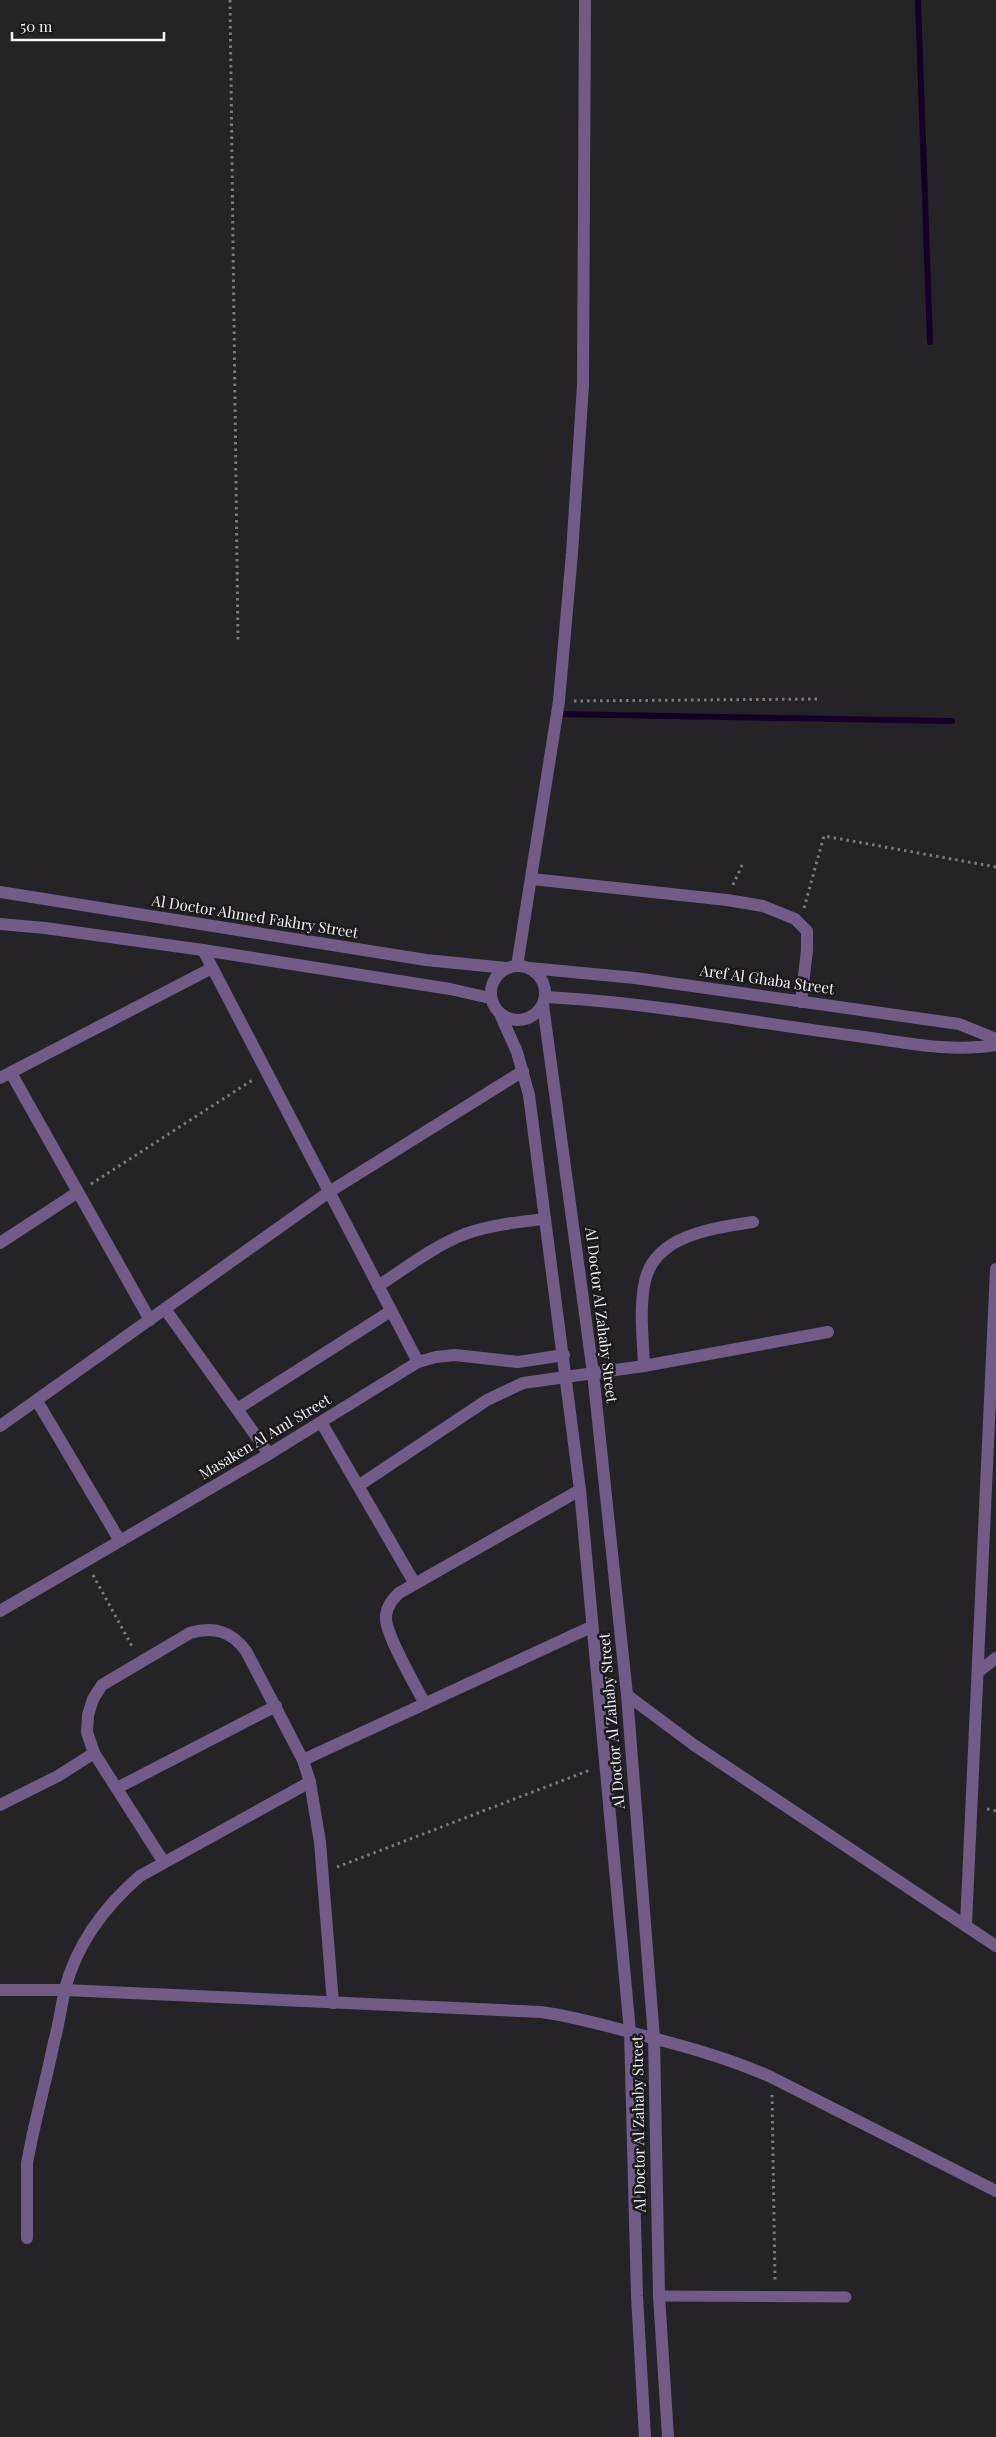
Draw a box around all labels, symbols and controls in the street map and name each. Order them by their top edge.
scale bar [12,10,165,42]
text: 50 m [20,16,53,36]
street label: Al Doctor Ahmed Fakhry Street [149,890,361,942]
street label: Aref Al Ghaba Street [698,960,836,998]
street label: Al Doctor Al Zahaby Street [581,1225,623,1404]
street label: Masaken Al Aml Street [195,1389,335,1483]
street label: Al Doctor Al Zahaby Street [593,1632,629,1811]
street label: Al Doctor Al Zahaby Street [626,2035,650,2213]

